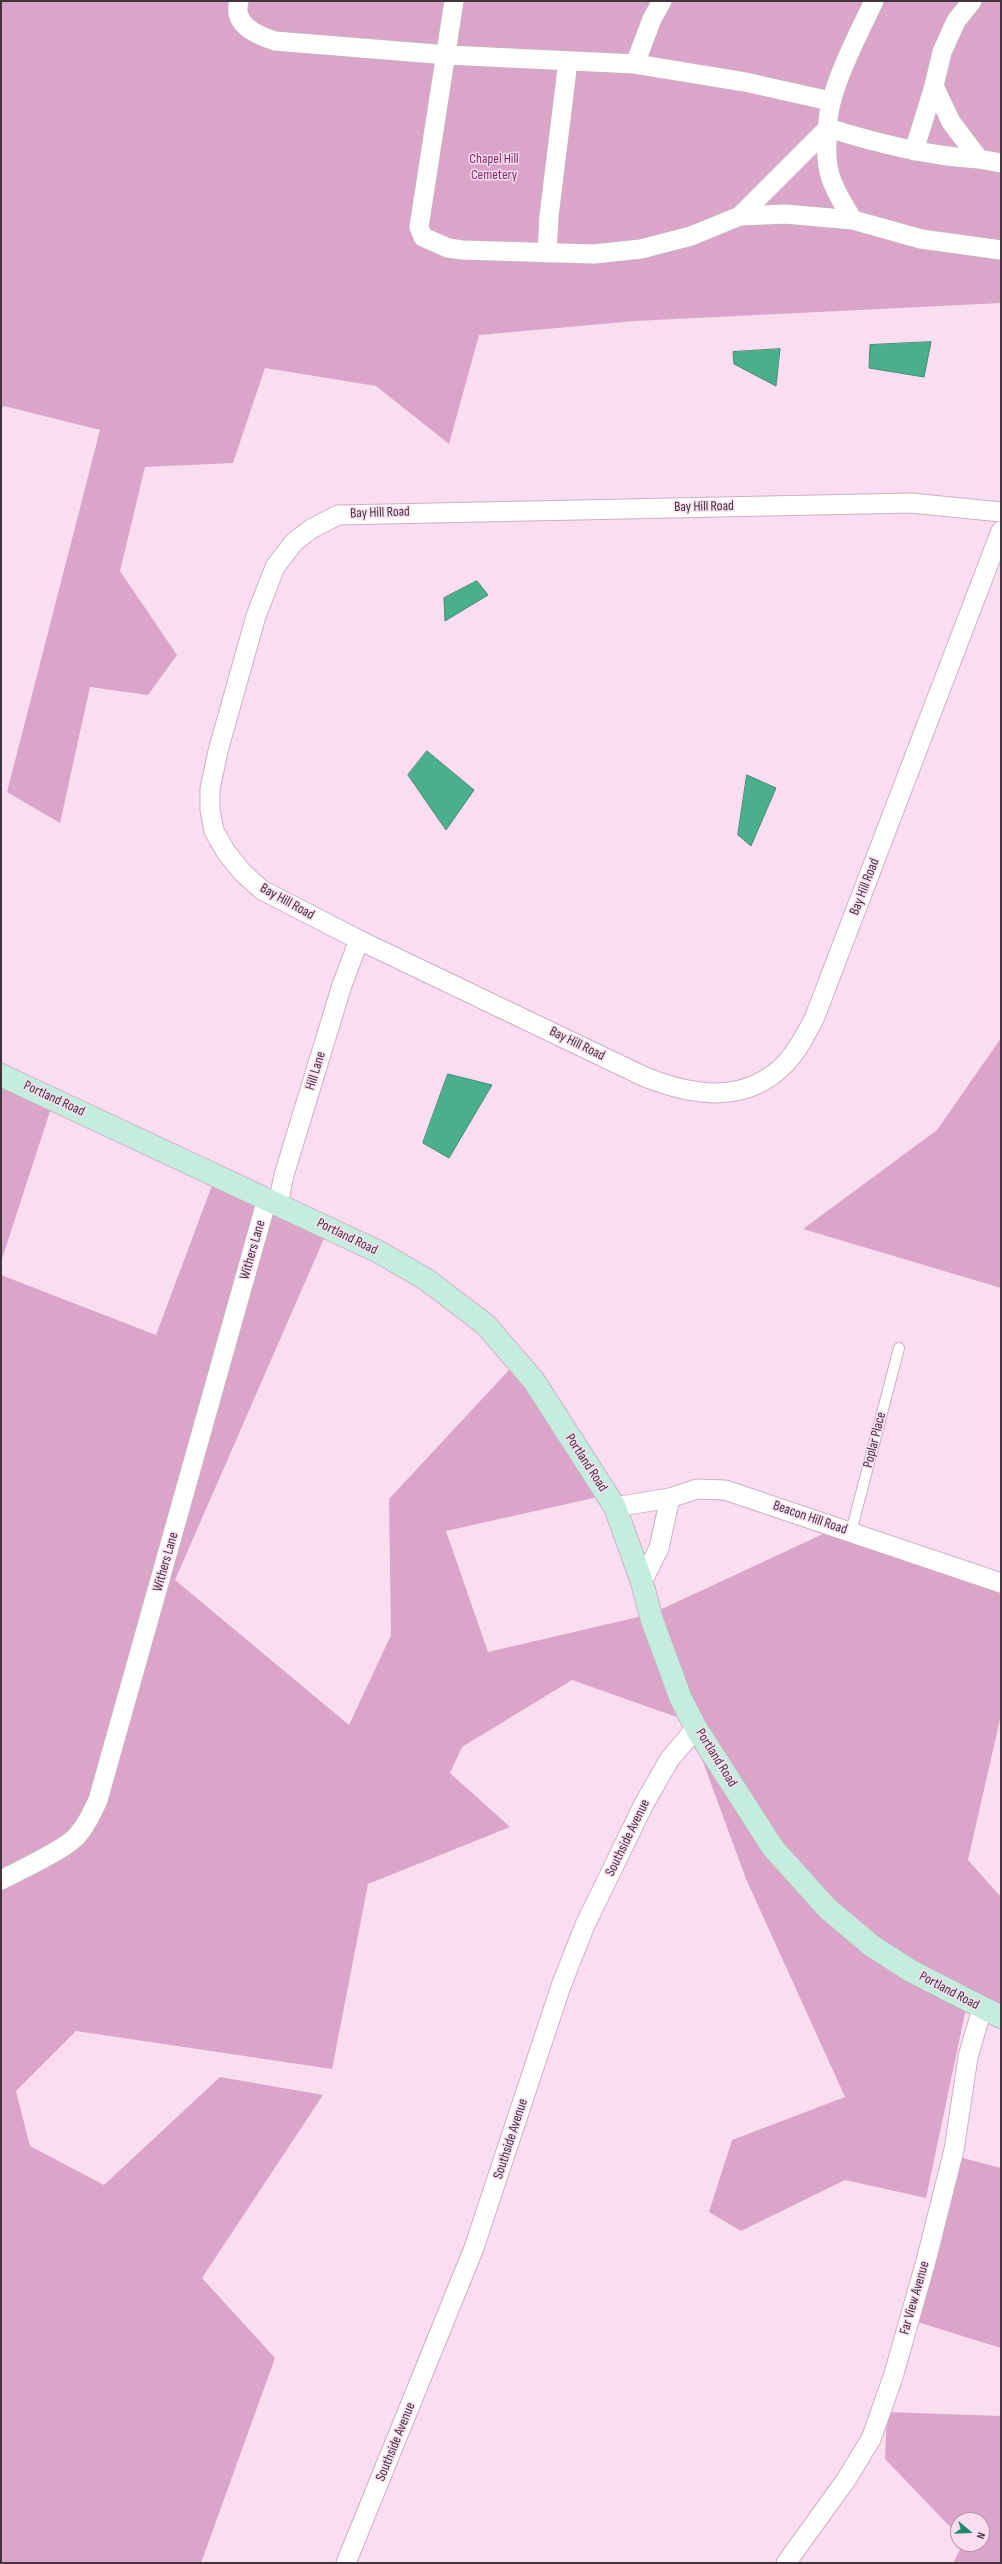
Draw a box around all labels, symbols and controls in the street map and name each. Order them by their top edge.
park label: Chapel Hill Cemetery [469,151,519,184]
street label: Bay Hill Road [674,498,734,516]
street label: Bay Hill Road [350,504,410,522]
street label: Bay Hill Road [846,856,884,918]
street label: Bay Hill Road [257,880,317,924]
street label: Bay Hill Road [547,1023,607,1065]
street label: Hill Lane [302,1050,330,1092]
street label: Portland Road [21,1078,87,1120]
street label: Portland Road [314,1215,380,1259]
street label: Withers Lane [237,1218,269,1282]
street label: Poplar Place [860,1410,890,1470]
street label: Portland Road [561,1431,611,1495]
street label: Beacon Hill Road [771,1497,849,1539]
street label: Withers Lane [150,1530,182,1594]
street label: Portland Road [692,1726,740,1790]
street label: Southside Avenue [602,1797,654,1879]
street label: Portland Road [916,1968,982,2014]
street label: Southside Avenue [490,2097,532,2181]
street label: Far View Avenue [897,2259,933,2337]
street label: Southside Avenue [373,2400,419,2484]
north arrow [950,2512,990,2552]
text: N [974,2531,988,2541]

